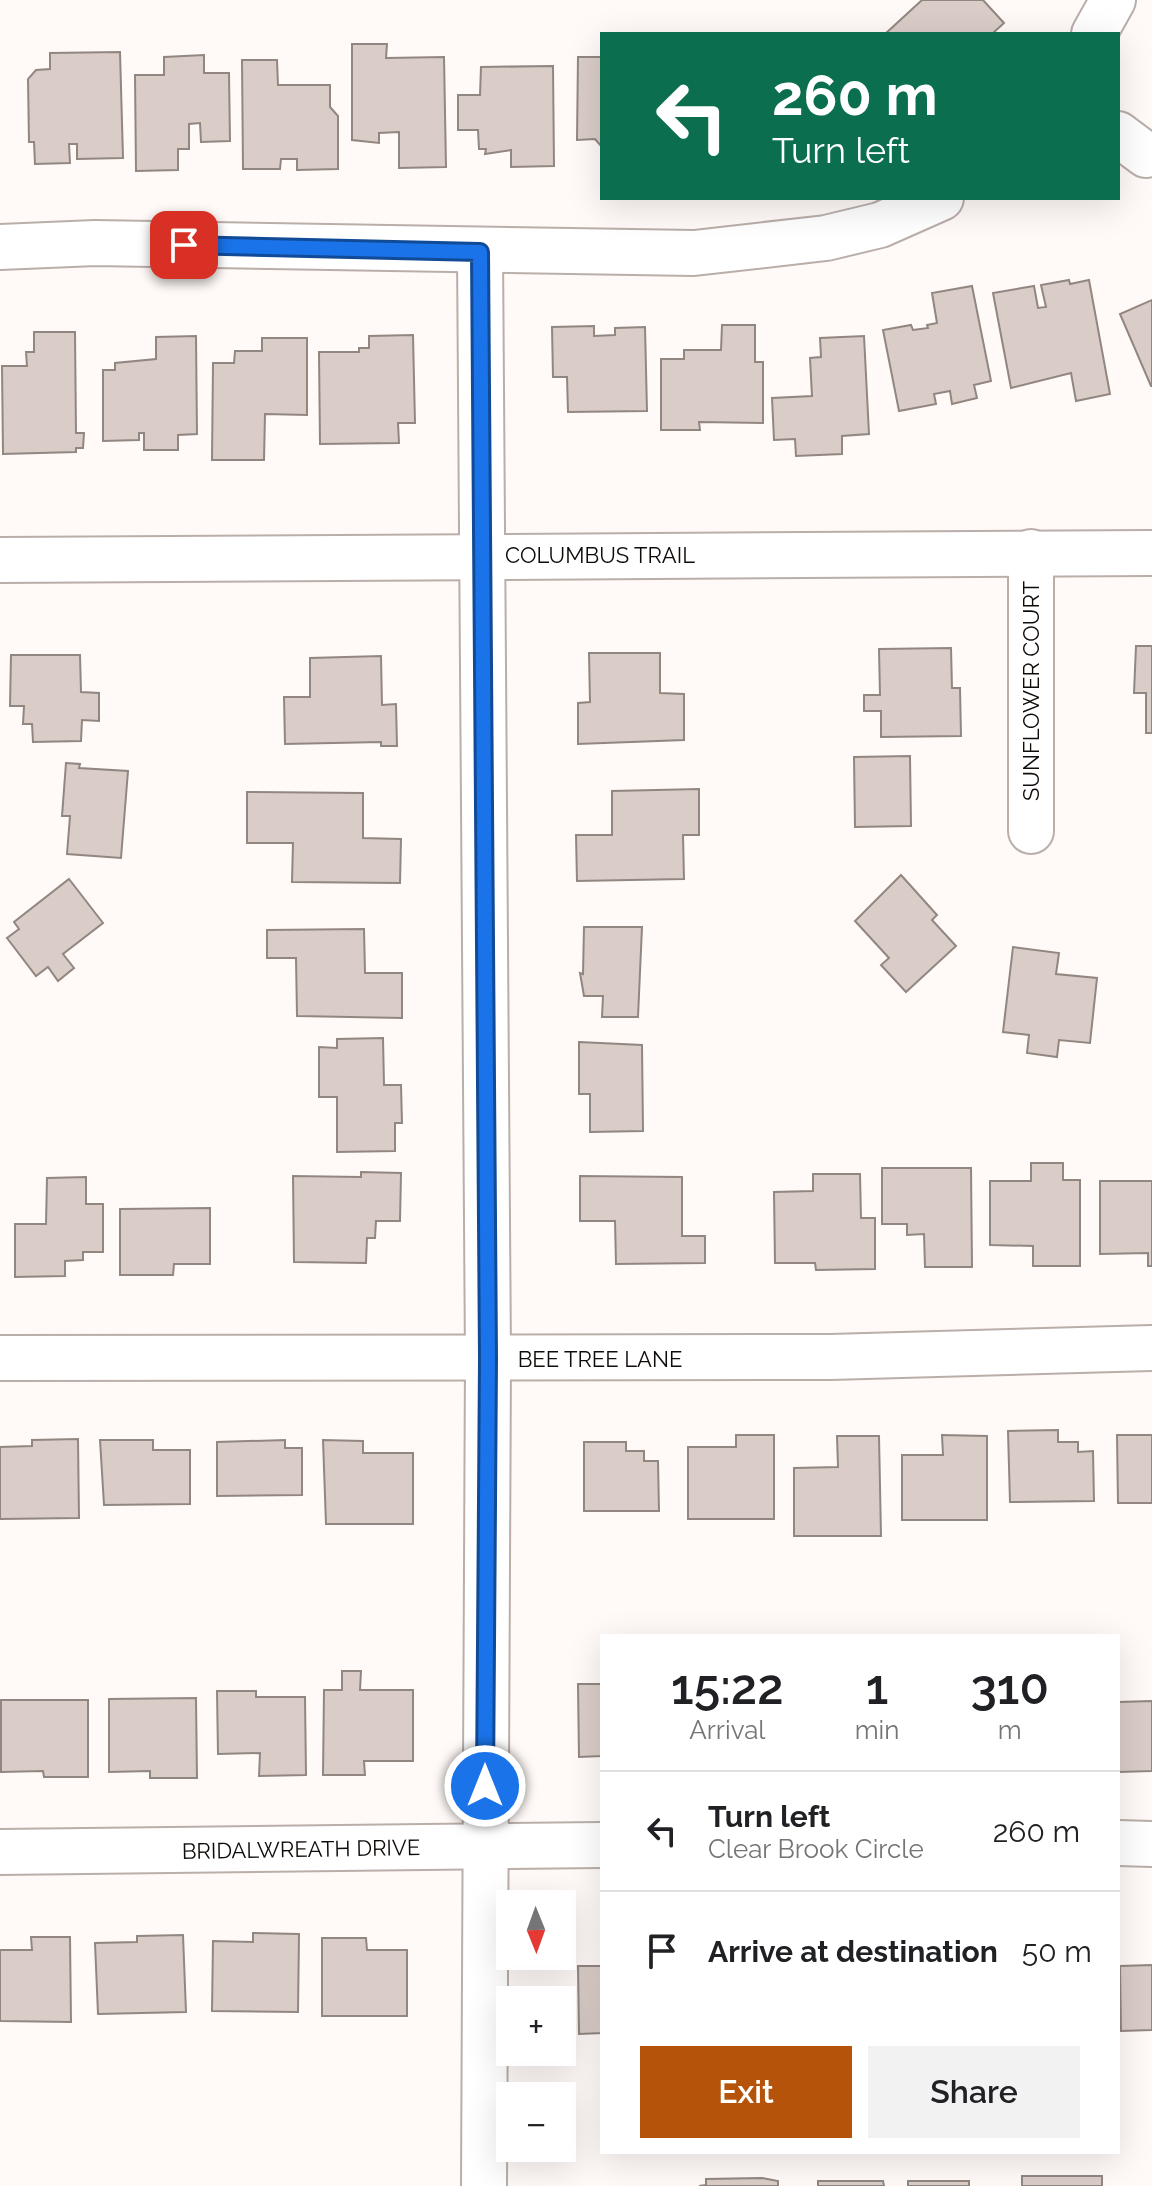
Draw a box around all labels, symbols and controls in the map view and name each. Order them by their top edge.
text: 260 m [772,62,938,128]
icon: left [640,64,744,168]
text: Turn left [772,129,910,171]
pin [150,211,218,279]
icon: arrive [162,223,206,267]
street label: COLUMBUS TRAIL [505,542,695,568]
street label: SUNFLOWER COURT [1018,580,1044,801]
street label: BEE TREE LANE [518,1346,682,1372]
text: 15:22 [671,1659,784,1715]
text: 1 [866,1659,888,1715]
text: 310 [970,1659,1049,1715]
text: Arrival [689,1715,765,1745]
text: min [855,1715,899,1745]
text: m [998,1715,1022,1745]
position arrow [443,1744,527,1828]
text: Turn left [708,1799,830,1834]
icon: left [640,1809,684,1853]
text: 260 m [993,1814,1080,1849]
street label: BRIDALWREATH DRIVE [182,1834,420,1864]
text: Clear Brook Circle [708,1834,924,1864]
north arrow [496,1890,576,1970]
map controls [496,1890,576,2162]
icon: arrive [640,1929,684,1973]
text: Arrive at destination [708,1934,998,1969]
text: 50 m [1022,1934,1092,1969]
button: + [496,1986,576,2066]
button: Exit [640,2046,852,2138]
button: Share [868,2046,1080,2138]
button: − [496,2082,576,2162]

